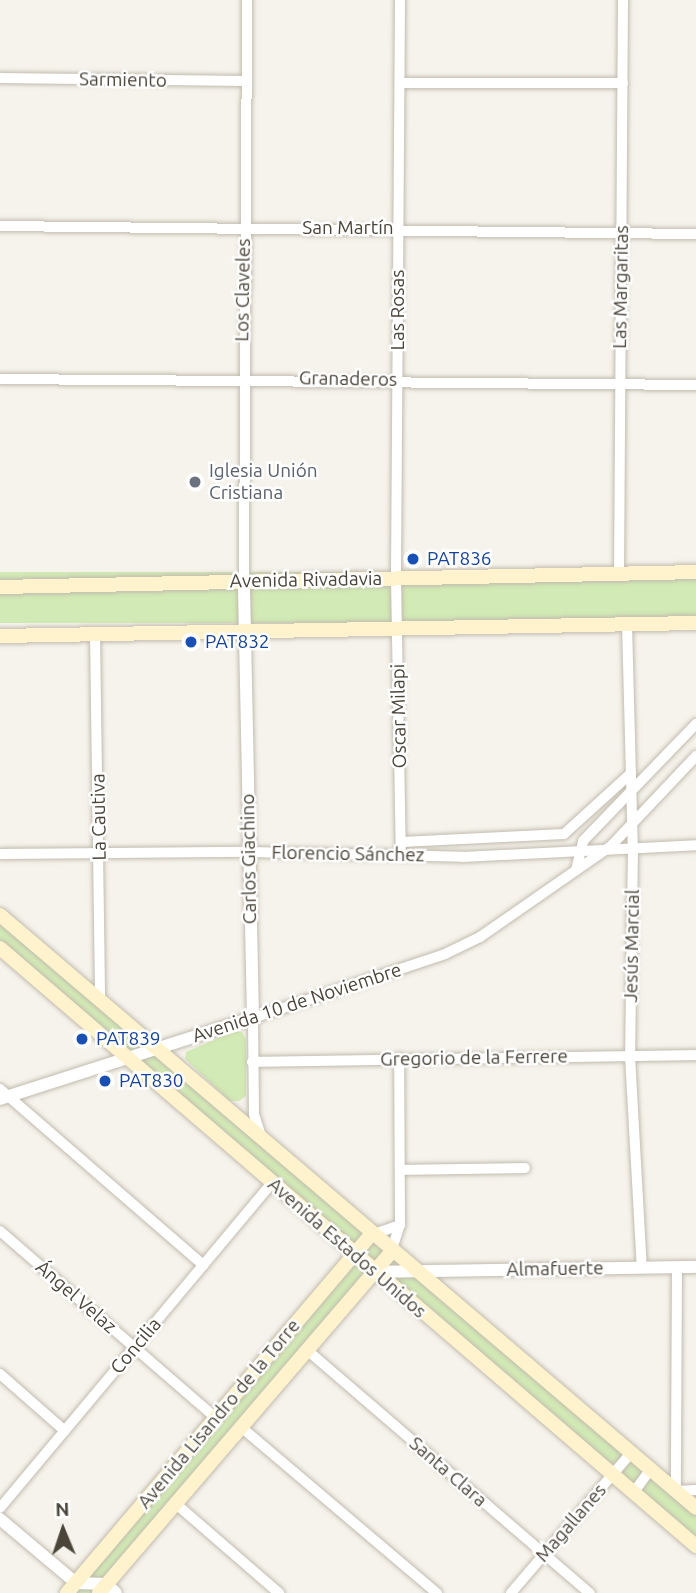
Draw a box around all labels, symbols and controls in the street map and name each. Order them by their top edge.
street label: Sarmiento [79,68,167,92]
street label: San Martín [302,217,394,239]
street label: Las Margaritas [609,225,633,349]
street label: Los Claveles [231,238,255,342]
street label: Las Rosas [387,269,409,351]
street label: Granaderos [299,367,397,391]
place label: Iglesia Unión Cristiana [209,460,318,504]
marker: Iglesia Unión Cristiana [187,474,203,490]
place label: PAT836 [427,548,492,570]
marker: PAT836 [405,551,421,567]
street label: Avenida Rivadavia [230,567,382,593]
place label: PAT832 [205,631,270,653]
marker: PAT832 [183,634,199,650]
street label: Oscar Milapi [387,663,411,769]
street label: La Cautiva [87,773,111,861]
street label: Carlos Giachino [236,794,262,924]
street label: Florencio Sánchez [271,841,425,867]
street label: Jesús Marcial [620,889,644,1003]
street label: Avenida 10 de Noviembre [190,958,404,1048]
place label: PAT839 [96,1028,161,1050]
marker: PAT839 [74,1031,90,1047]
street label: Gregorio de la Ferrere [380,1045,568,1071]
place label: PAT830 [119,1070,184,1092]
marker: PAT830 [97,1073,113,1089]
street label: Avenida Estados Unidos [263,1173,431,1323]
street label: Ángel Velaz [31,1256,121,1338]
street label: Almafuerte [506,1257,604,1281]
street label: Concilia [106,1313,166,1379]
street label: Avenida Lisandro de la Torre [133,1315,305,1513]
street label: Santa Clara [404,1432,492,1512]
street label: Magallanes [531,1479,611,1567]
north arrow [28,1495,98,1565]
text: N [55,1498,70,1520]

